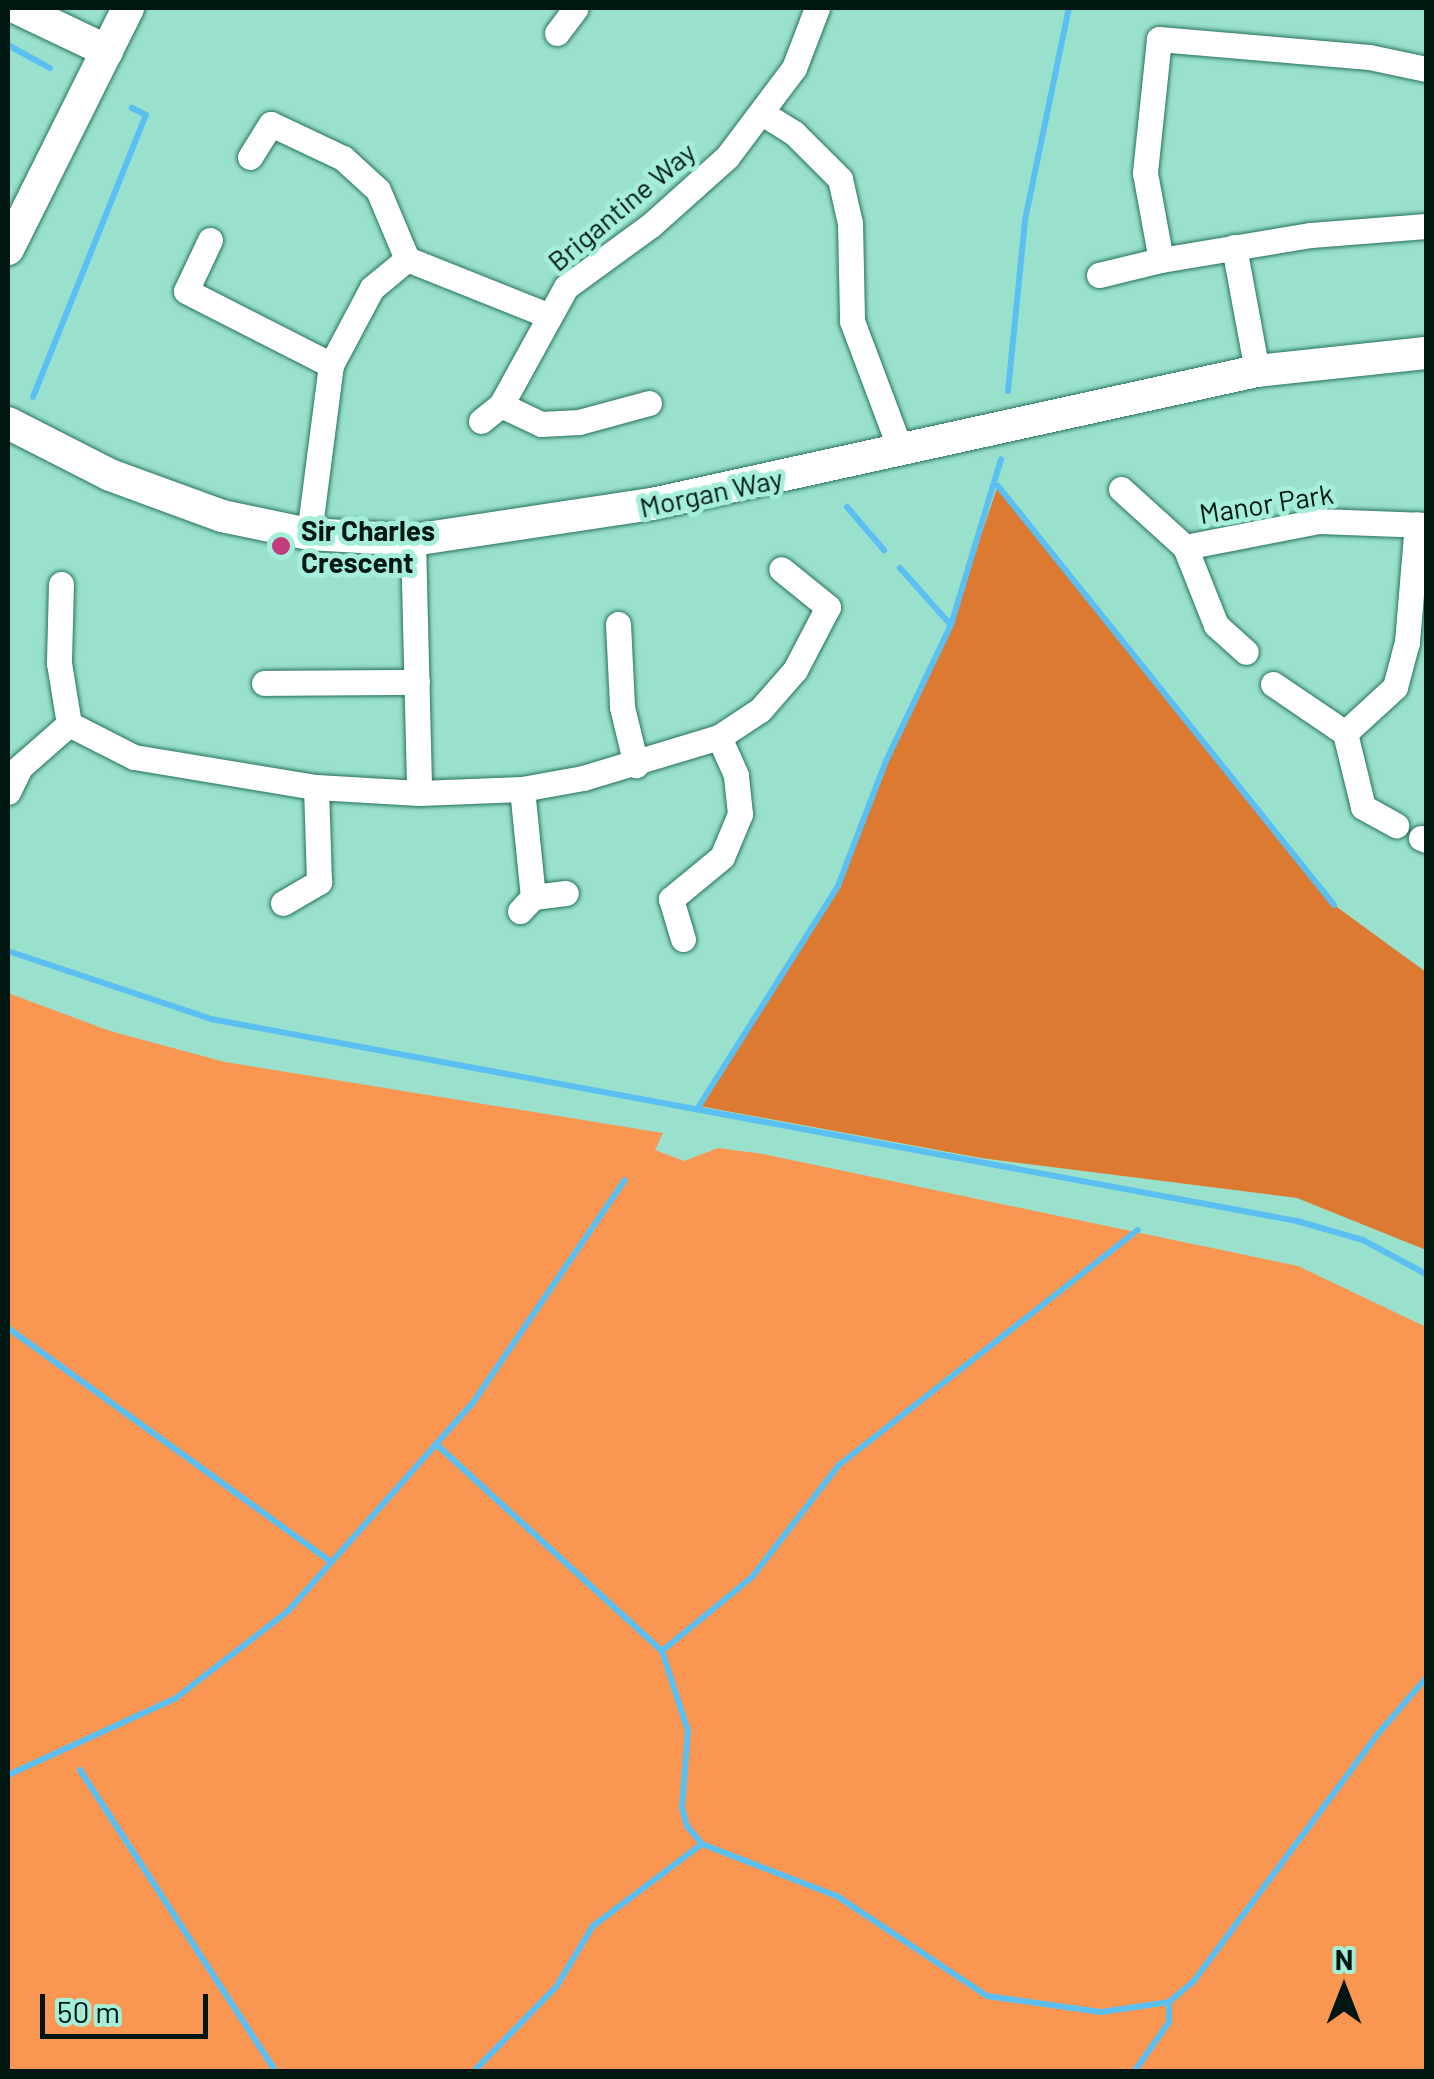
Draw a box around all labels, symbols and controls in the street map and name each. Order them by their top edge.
street label: Brigantine Way [540,135,702,277]
street label: Morgan Way [636,460,786,524]
street label: Manor Park [1197,476,1335,530]
place label: Sir Charles Crescent [301,513,435,579]
marker: Sir Charles Crescent [270,535,292,557]
north arrow [1294,1939,1394,2039]
text: N [1335,1942,1353,1976]
scale bar [45,1974,212,2036]
text: 50 m [57,1993,120,2029]

